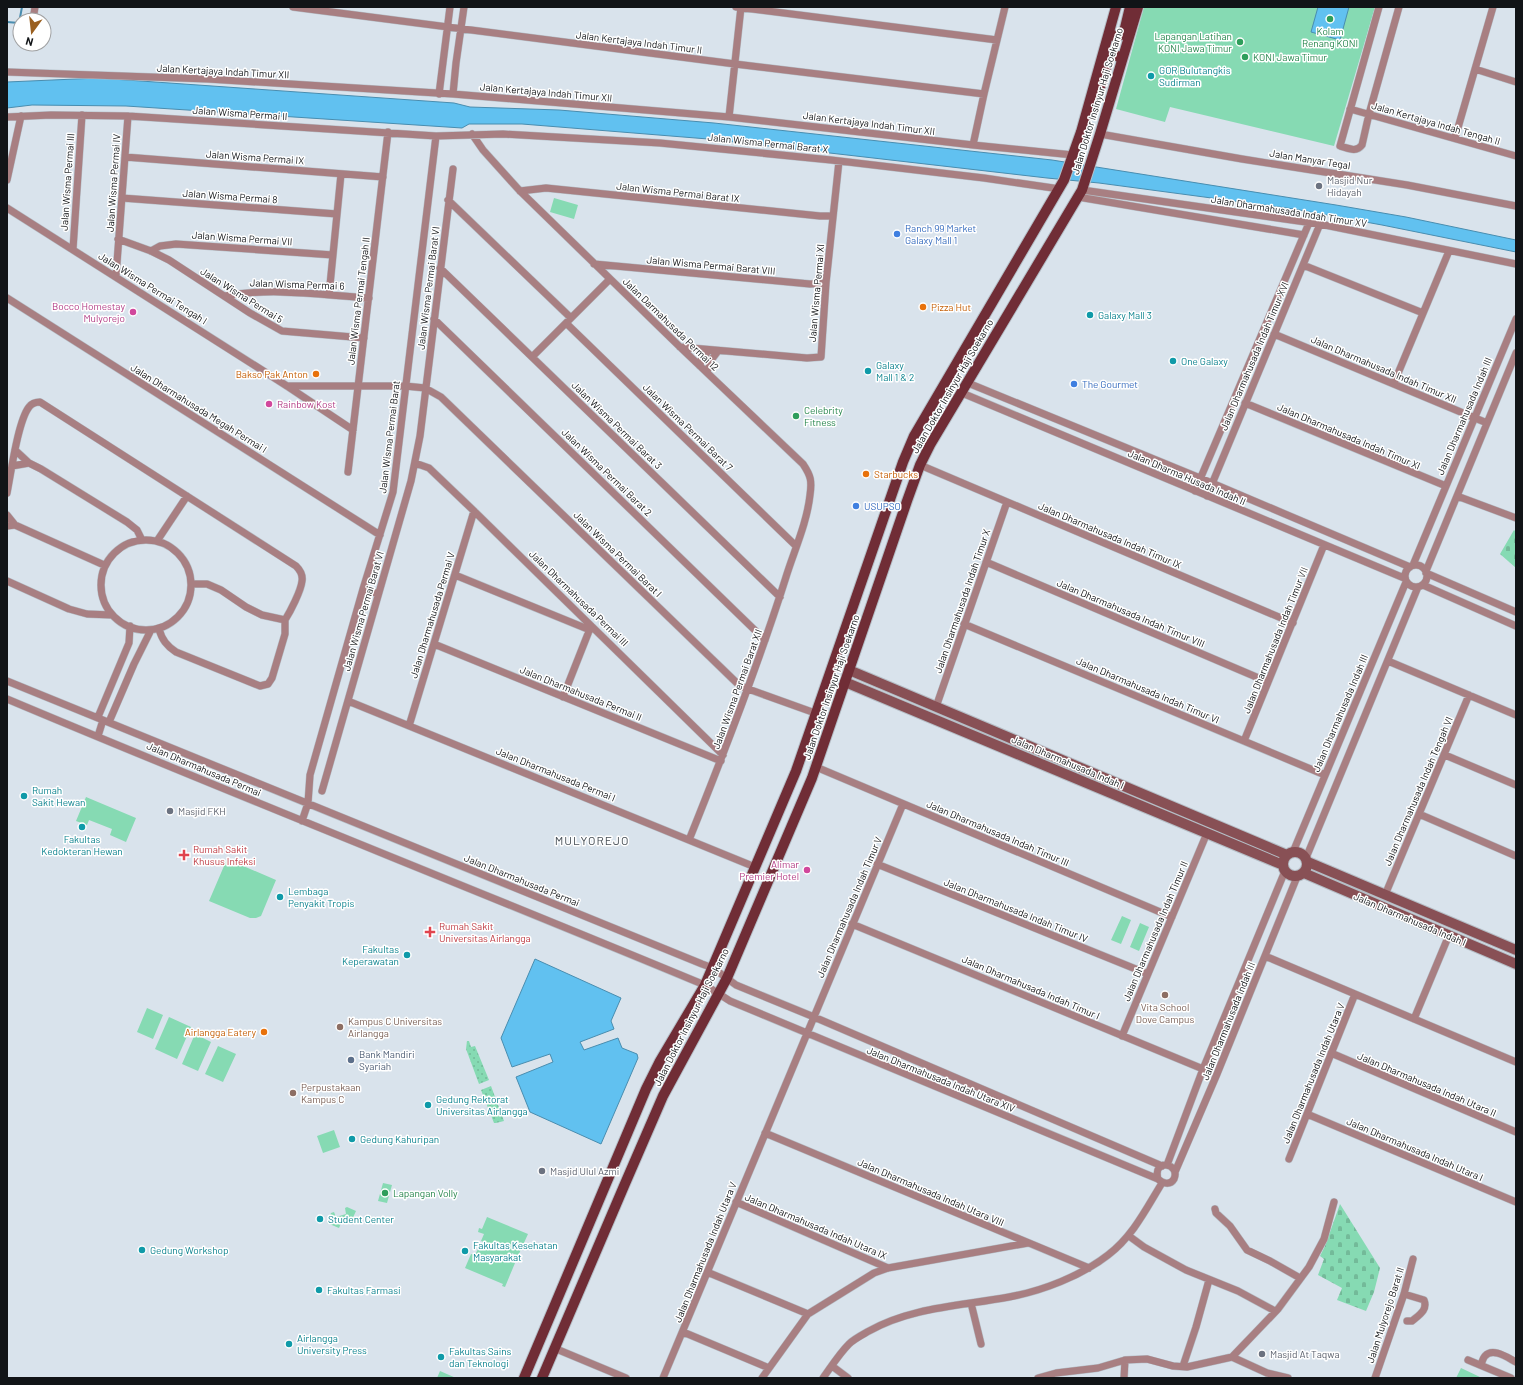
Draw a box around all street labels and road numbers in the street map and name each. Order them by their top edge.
street label: Jalan Doktor Insinyur Haji Soekarno [1069,26,1125,176]
street label: Jalan Kertajaya Indah Timur II [575,28,703,56]
street label: Jalan Kertajaya Indah Timur XII [156,62,290,80]
street label: Jalan Kertajaya Indah Timur XII [479,80,613,104]
street label: Jalan Kertajaya Indah Tengah II [1370,99,1502,147]
street label: Jalan Wisma Permai II [192,104,288,122]
street label: Jalan Kertajaya Indah Timur XII [802,109,936,137]
street label: Jalan Wisma Permai Barat X [707,131,829,155]
street label: Jalan Wisma Permai III [58,133,76,231]
street label: Jalan Wisma Permai IV [104,133,122,232]
street label: Jalan Manyar Tegal [1269,147,1351,171]
street label: Jalan Wisma Permai IX [206,148,305,166]
street label: Jalan Wisma Permai Barat IX [616,180,740,204]
street label: Jalan Wisma Permai 8 [182,187,278,205]
street label: Jalan Dharmahusada Indah Timur XV [1210,193,1368,229]
street label: Jalan Wisma Permai Barat VI [414,226,442,350]
street label: Jalan Wisma Permai VII [191,228,293,248]
street label: Jalan Wisma Permai Tengah II [344,236,372,366]
street label: Jalan Wisma Permai XI [806,244,826,342]
street label: Jalan Wisma Permai Tengah I [96,250,210,326]
street label: Jalan Wisma Permai Barat VIII [646,253,776,277]
street label: Jalan Wisma Permai 5 [199,265,285,325]
street label: Jalan Darmahusada Permai 12 [621,275,721,373]
street label: Jalan Wisma Permai 6 [249,276,345,292]
street label: Jalan Dharmahusada Indah Timur XVI [1217,280,1291,432]
street label: Jalan Doktor Insinyur Haji Soekarno [909,317,995,455]
street label: Jalan Dharmahusada Indah Timur XII [1309,333,1459,405]
street label: Jalan Dharmahusada Indah III [1434,356,1494,476]
street label: Jalan Dharmahusada Megah Permai I [129,361,269,455]
street label: Jalan Wisma Permai Barat 3 [569,379,665,471]
street label: Jalan Wisma Permai Barat [376,380,402,494]
street label: Jalan Wisma Permai Barat 7 [641,381,736,473]
street label: Jalan Dharmahusada Indah Timur XI [1276,400,1422,472]
street label: Jalan Wisma Permai Barat 2 [559,426,655,518]
street label: Jalan Dharma Husada Indah II [1126,447,1248,507]
street label: Jalan Dharmahusada Indah Timur IX [1037,499,1183,571]
street label: Jalan Wisma Permai Barat I [571,509,665,599]
street label: Jalan Dharmahusada Indah Timur X [932,527,992,675]
street label: Jalan Dharmahusada Permai III [527,547,631,649]
street label: Jalan Wisma Permai Barat VI [340,550,386,672]
street label: Jalan Dharmahusada Permai V [407,550,457,679]
street label: Jalan Dharmahusada Indah Timur VII [1240,565,1310,715]
street label: Jalan Dharmahusada Indah Timur VIII [1055,576,1207,650]
street label: Jalan Doktor Insinyur Haji Soekarno [800,613,862,761]
street label: Jalan Wisma Permai Barat XII [710,627,764,751]
street label: Jalan Dharmahusada Indah III [1310,653,1370,773]
street label: Jalan Dharmahusada Indah Timur VI [1075,654,1221,726]
street label: Jalan Dharmahusada Permai II [518,663,644,723]
street label: Jalan Dharmahusada Indah Tengah VI [1381,715,1455,867]
street label: Jalan Dharmahusada Indah I [1010,733,1126,791]
street label: Jalan Dharmahusada Permai [145,739,263,799]
street label: Jalan Dharmahusada Permai I [494,744,618,804]
street label: Jalan Dharmahusada Indah Timur III [925,797,1071,869]
street label: Jalan Dharmahusada Indah Timur V [814,835,884,979]
street label: Jalan Dharmahusada Permai [463,851,581,909]
street label: Jalan Dharmahusada Indah Timur II [1120,859,1190,1003]
street label: Jalan Dharmahusada Indah Timur IV [942,876,1090,945]
street label: Jalan Dharmahusada Indah I [1352,890,1468,948]
street label: Jalan Doktor Insinyur Haji Soekarno [651,946,731,1088]
street label: Jalan Dharmahusada Indah Timur I [960,952,1102,1022]
street label: Jalan Dharmahusada Indah III [1199,960,1257,1082]
street label: Jalan Dharmahusada Indah Utara V [1279,1001,1347,1145]
street label: Jalan Dharmahusada Indah Utara XIV [865,1044,1017,1114]
street label: Jalan Dharmahusada Indah Utara II [1356,1049,1498,1119]
street label: Jalan Dharmahusada Indah Utara I [1345,1115,1485,1183]
street label: Jalan Dharmahusada Indah Utara VIII [856,1156,1006,1228]
street label: Jalan Dharmahusada Indah Utara V [671,1180,739,1324]
street label: Jalan Dharmahusada Indah Utara IX [743,1191,889,1261]
street label: Jalan Mulyorejo Barat II [1364,1266,1406,1364]

